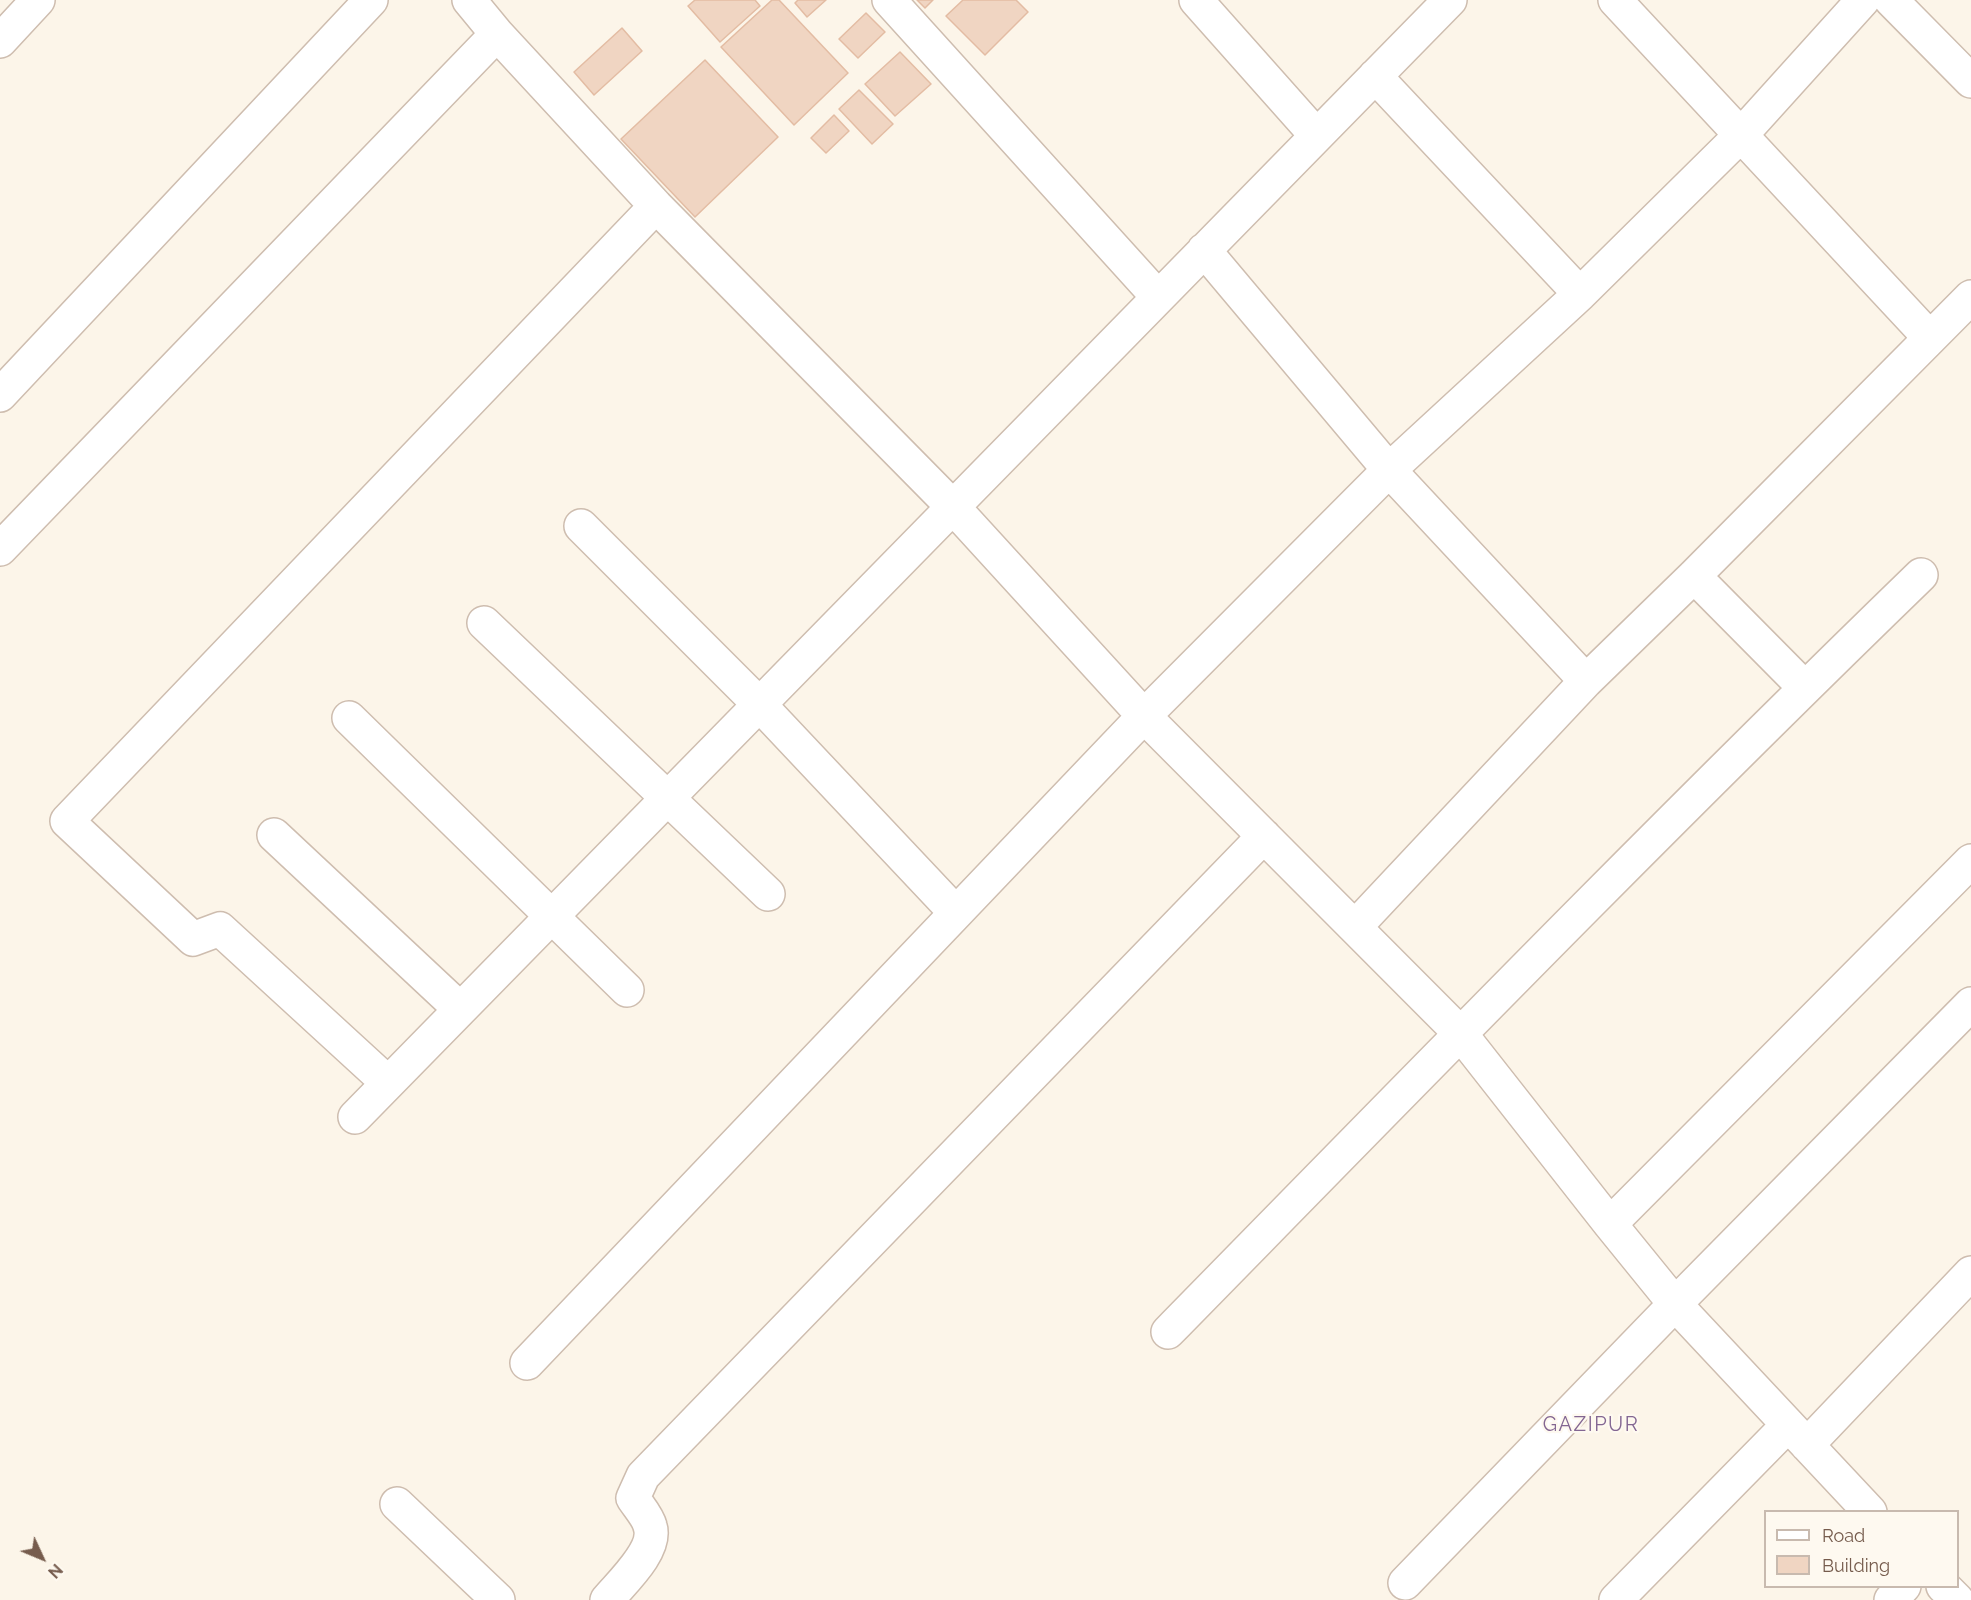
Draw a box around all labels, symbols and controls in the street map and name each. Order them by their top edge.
district label: GAZIPUR [1543,1413,1639,1437]
legend [1764,1510,1959,1588]
text: Road [1822,1525,1865,1546]
north arrow [12,1528,72,1588]
text: Building [1822,1555,1890,1576]
text: N [44,1560,66,1582]

